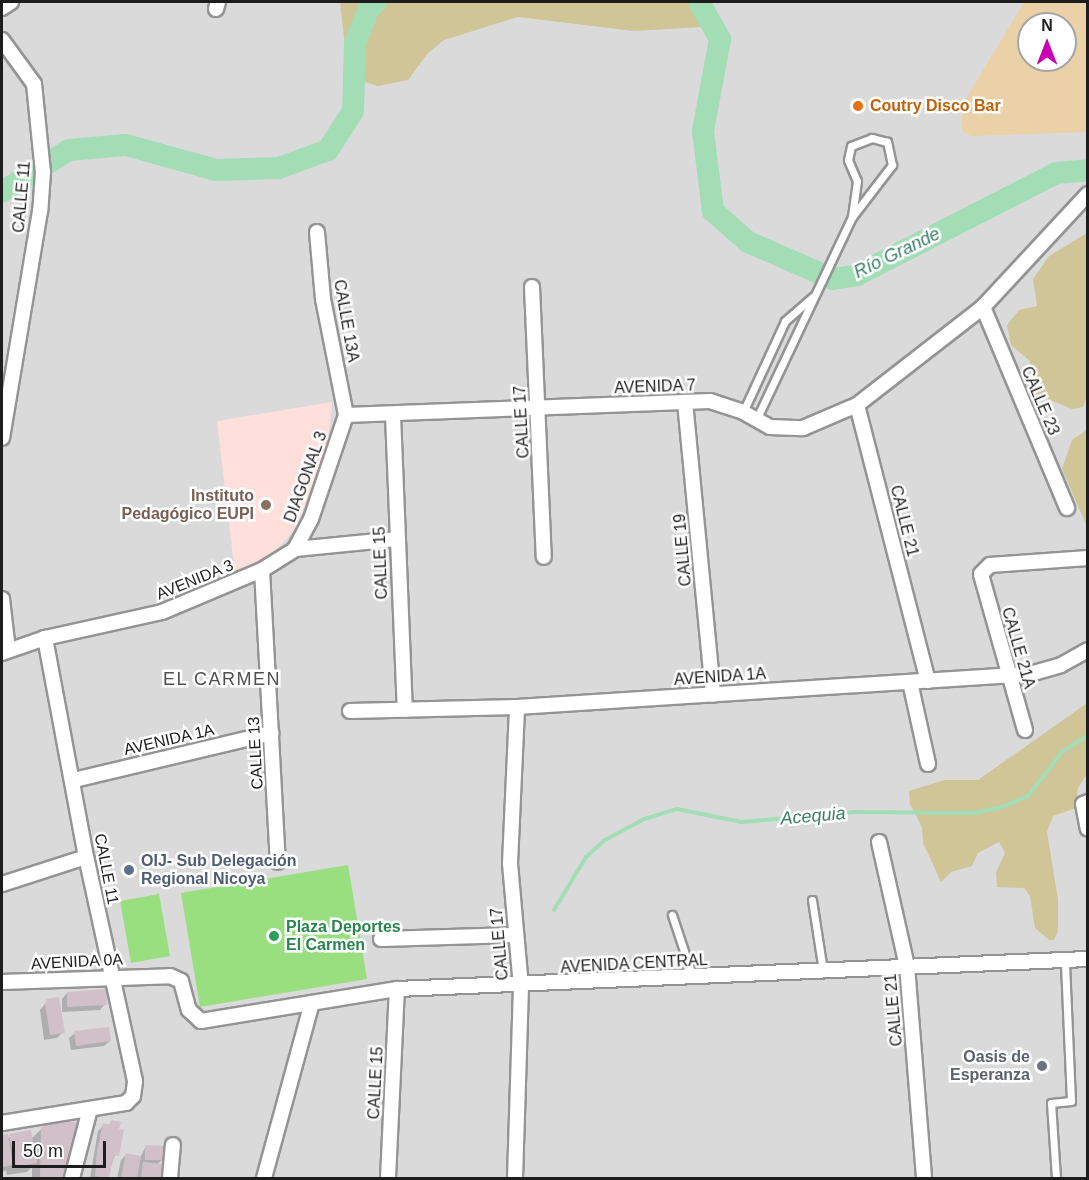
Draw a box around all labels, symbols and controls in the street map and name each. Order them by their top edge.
north arrow [1017,12,1077,72]
text: N [1041,17,1053,34]
place label: Coutry Disco Bar [870,96,1001,116]
marker: Coutry Disco Bar [851,99,865,113]
street label: CALLE 11 [9,160,35,234]
water label: Río Grande [850,223,944,283]
street label: CALLE 13A [329,278,363,364]
street label: CALLE 23 [1017,364,1063,438]
street label: AVENIDA 7 [613,376,697,398]
street label: CALLE 17 [511,385,533,459]
street label: DIAGONAL 3 [281,429,331,525]
street label: CALLE 21 [886,483,922,559]
place label: Instituto Pedagógico EUPI [122,486,254,524]
marker: Instituto Pedagógico EUPI [259,498,273,512]
street label: CALLE 19 [670,513,696,587]
street label: CALLE 15 [370,526,392,600]
street label: AVENIDA 3 [153,556,237,604]
street label: CALLE 21A [997,605,1039,691]
street label: AVENIDA 1A [673,664,767,690]
district label: EL CARMEN [163,668,281,690]
street label: CALLE 13 [245,716,267,790]
street label: AVENIDA 1A [121,720,217,760]
water label: Acequia [780,802,846,830]
street label: CALLE 11 [90,832,122,906]
place label: OIJ- Sub Delegación Regional Nicoya [141,851,297,889]
marker: OIJ- Sub Delegación Regional Nicoya [122,863,136,877]
street label: CALLE 17 [487,907,513,981]
place label: Plaza Deportes El Carmen [286,917,401,955]
marker: Plaza Deportes El Carmen [267,929,281,943]
street label: AVENIDA 0A [30,950,124,974]
street label: AVENIDA CENTRAL [560,951,708,977]
street label: CALLE 21 [881,973,907,1047]
street label: CALLE 15 [365,1046,387,1120]
place label: Oasis de Esperanza [950,1047,1030,1085]
marker: Oasis de Esperanza [1035,1059,1049,1073]
scale bar [15,1129,110,1167]
text: 50 m [23,1141,63,1161]

